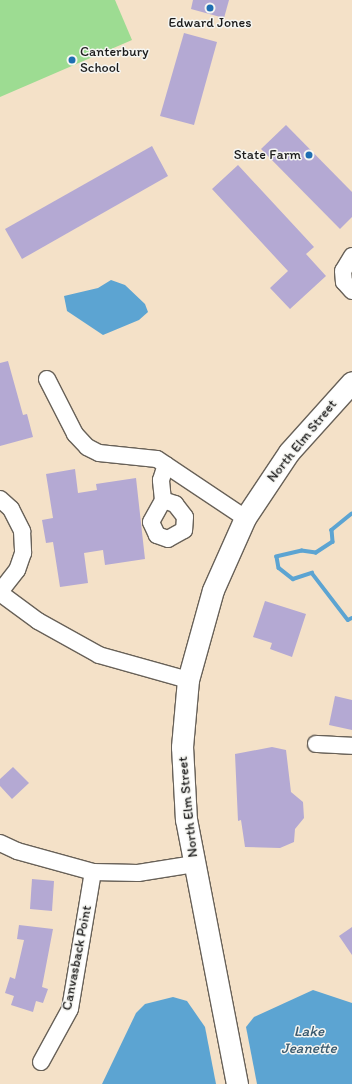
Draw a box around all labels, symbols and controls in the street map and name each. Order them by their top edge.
marker: Edward Jones [205,3,215,13]
place label: Edward Jones [168,15,252,31]
place label: Canterbury School [80,44,149,76]
marker: Canterbury School [67,55,77,65]
place label: State Farm [235,147,301,163]
marker: State Farm [304,150,314,160]
street label: North Elm Street [264,396,340,486]
street label: North Elm Street [174,756,202,858]
street label: Canvasback Point [59,904,95,1012]
water label: Lake Jeanette [281,1022,337,1057]

